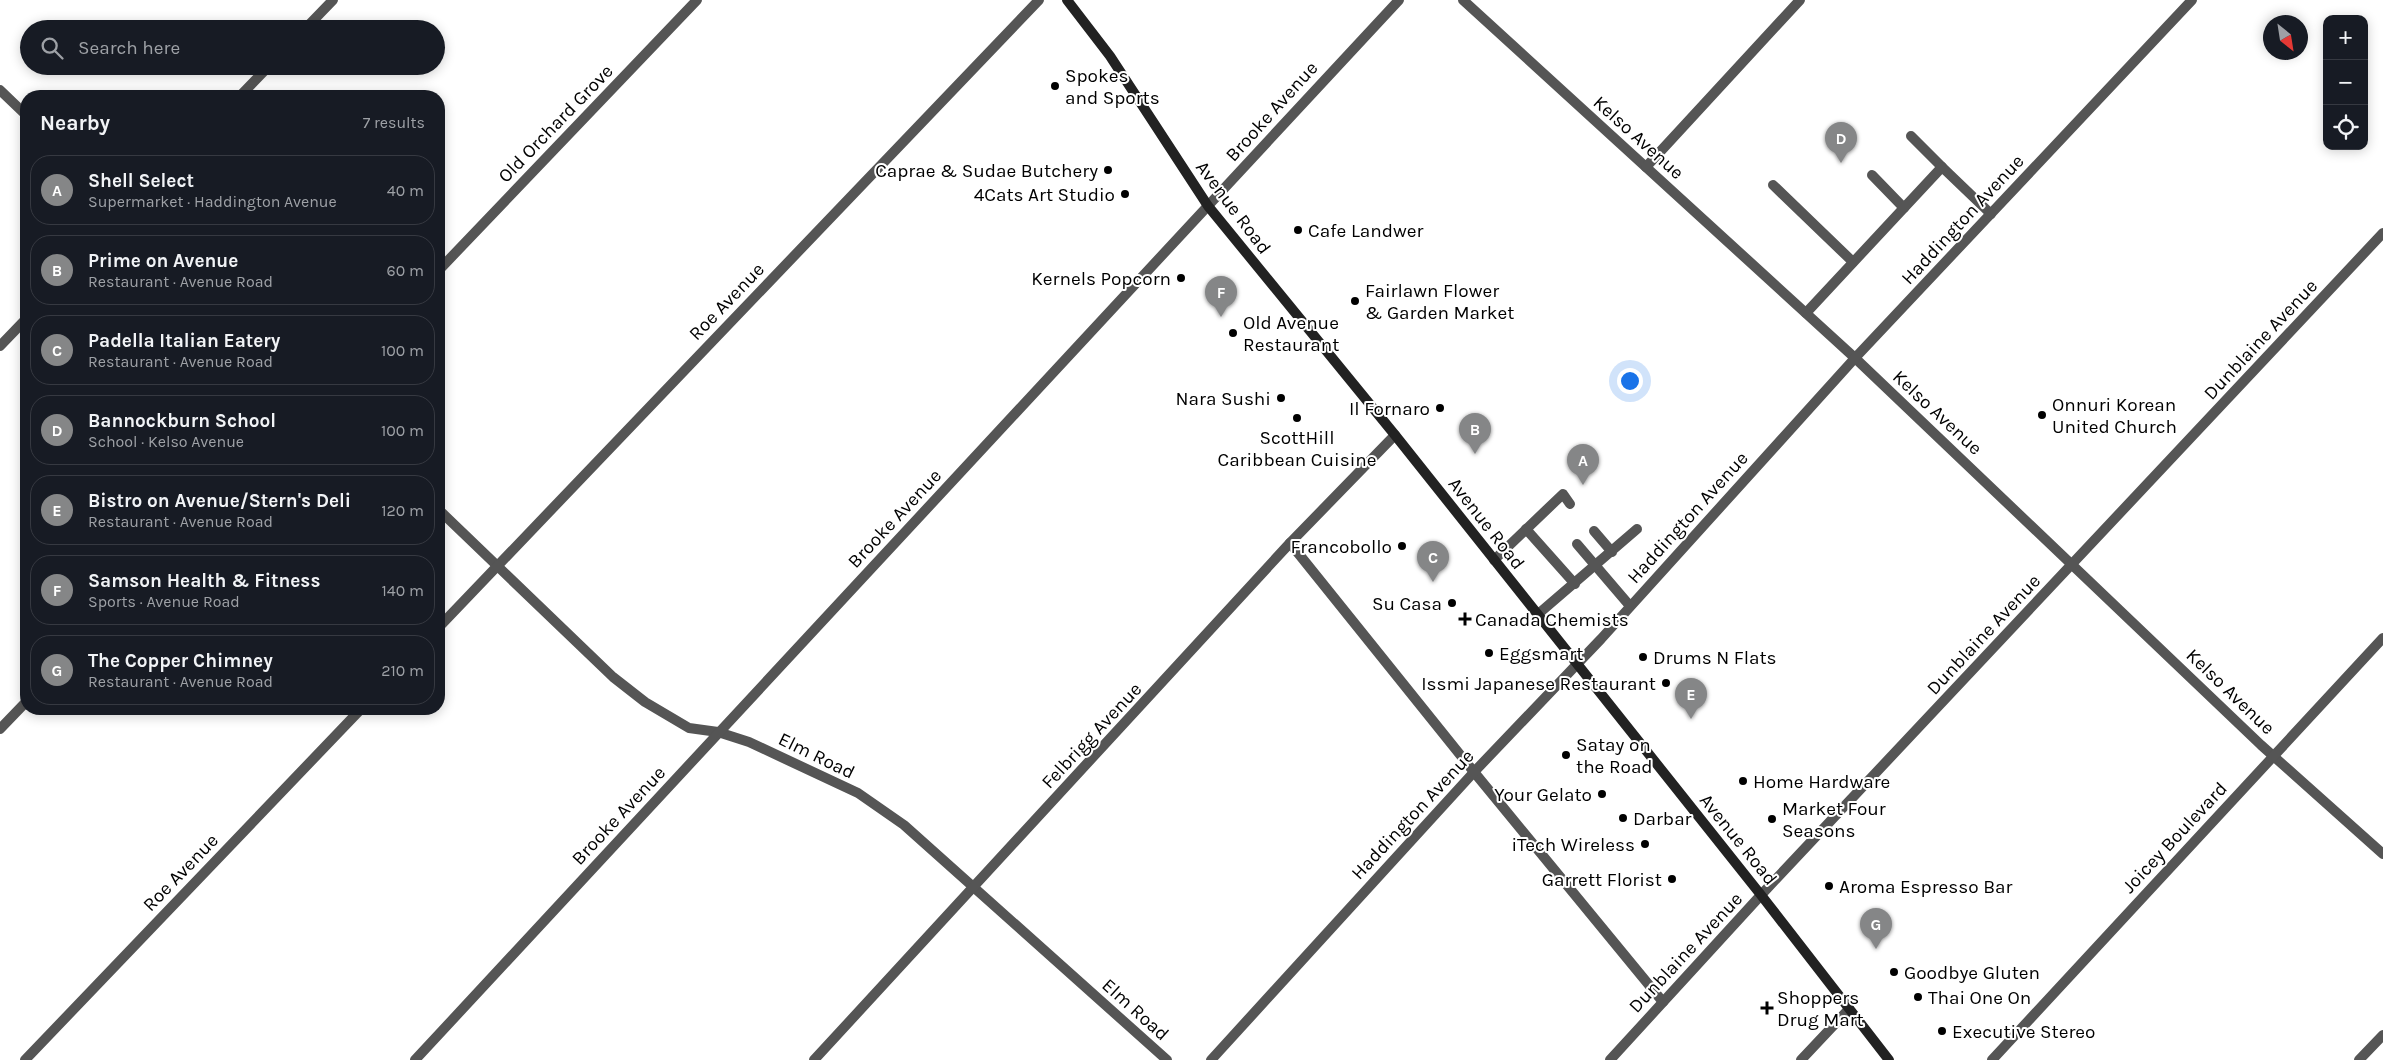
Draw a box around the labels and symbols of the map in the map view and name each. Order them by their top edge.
north arrow [2263,15,2308,60]
street label: Brooke Avenue [1221,57,1322,166]
street label: Old Orchard Grove [494,60,618,187]
place label: Spokes and Sports [1065,65,1160,109]
marker: Spokes and Sports [1049,80,1061,92]
street label: Kelso Avenue [1589,91,1688,184]
pin: D [1825,122,1857,163]
street label: Haddington Avenue [1897,150,2029,289]
street label: Avenue Road [1191,157,1275,258]
place label: Caprae & Sudae Butchery [875,160,1098,182]
marker: Caprae & Sudae Butchery [1102,164,1114,176]
place label: 4Cats Art Studio [974,184,1115,206]
marker: 4Cats Art Studio [1119,188,1131,200]
place label: Cafe Landwer [1308,220,1423,242]
marker: Cafe Landwer [1292,224,1304,236]
street label: Roe Avenue [684,259,769,345]
place label: Kernels Popcorn [1031,268,1171,290]
marker: Kernels Popcorn [1175,272,1187,284]
street label: Dunblaine Avenue [2199,275,2322,404]
pin: F [1205,276,1237,317]
place label: Fairlawn Flower & Garden Market [1365,280,1514,324]
marker: Fairlawn Flower & Garden Market [1349,295,1361,307]
place label: Old Avenue Restaurant [1243,312,1339,356]
marker: Old Avenue Restaurant [1227,327,1239,339]
street label: Kelso Avenue [1888,366,1987,460]
your location [1617,368,1643,394]
place label: Nara Sushi [1176,388,1271,410]
marker: Nara Sushi [1275,392,1287,404]
place label: Onnuri Korean United Church [2052,394,2177,438]
place label: Il Fornaro [1349,398,1430,420]
marker: Il Fornaro [1434,402,1446,414]
marker: Onnuri Korean United Church [2036,409,2048,421]
marker: ScottHill Caribbean Cuisine [1291,412,1303,424]
pin: B [1459,413,1491,454]
place label: ScottHill Caribbean Cuisine [1217,427,1377,471]
pin: A [1567,444,1599,485]
street label: Haddington Avenue [1623,447,1753,588]
street label: Brooke Avenue [843,465,946,573]
street label: Avenue Road [1443,473,1529,574]
place label: Francobollo [1290,536,1392,558]
marker: Francobollo [1396,540,1408,552]
pin: C [1417,541,1449,582]
street label: Dunblaine Avenue [1922,570,2045,699]
place label: Su Casa [1372,593,1442,615]
marker: Su Casa [1446,597,1458,609]
place label: Canada Chemists [1475,609,1629,631]
marker: Canada Chemists [1459,613,1471,625]
place label: Eggsmart [1499,643,1583,665]
street label: Kelso Avenue [2182,644,2279,739]
marker: Eggsmart [1483,647,1495,659]
place label: Drums N Flats [1653,647,1777,669]
marker: Drums N Flats [1637,651,1649,663]
place label: Issmi Japanese Restaurant [1421,673,1656,695]
marker: Issmi Japanese Restaurant [1660,677,1672,689]
street label: Felbrigg Avenue [1037,678,1146,793]
pin: E [1675,678,1707,719]
street label: Elm Road [775,728,858,784]
place label: Satay on the Road [1576,734,1653,778]
street label: Haddington Avenue [1347,745,1479,884]
marker: Satay on the Road [1560,749,1572,761]
street label: Brooke Avenue [567,762,670,870]
place label: Home Hardware [1753,771,1890,793]
marker: Home Hardware [1737,775,1749,787]
street label: Joicey Boulevard [2118,778,2232,898]
place label: Your Gelato [1494,784,1592,806]
marker: Your Gelato [1596,788,1608,800]
street label: Avenue Road [1695,790,1782,890]
place label: Market Four Seasons [1782,798,1886,842]
place label: Darbar [1633,808,1692,830]
marker: Darbar [1617,812,1629,824]
marker: Market Four Seasons [1766,813,1778,825]
street label: Roe Avenue [138,830,223,916]
place label: iTech Wireless [1511,834,1635,856]
marker: iTech Wireless [1639,838,1651,850]
place label: Garrett Florist [1542,869,1662,891]
marker: Garrett Florist [1666,873,1678,885]
place label: Aroma Espresso Bar [1839,876,2012,898]
marker: Aroma Espresso Bar [1823,880,1835,892]
street label: Dunblaine Avenue [1624,888,1747,1017]
pin: G [1860,908,1892,949]
place label: Goodbye Gluten [1904,962,2040,984]
marker: Goodbye Gluten [1888,966,1900,978]
street label: Elm Road [1097,974,1173,1045]
place label: Shoppers Drug Mart [1777,987,1864,1031]
place label: Thai One On [1928,987,2031,1009]
marker: Thai One On [1912,991,1924,1003]
marker: Shoppers Drug Mart [1761,1002,1773,1014]
place label: Executive Stereo [1952,1021,2095,1043]
marker: Executive Stereo [1936,1025,1948,1037]

